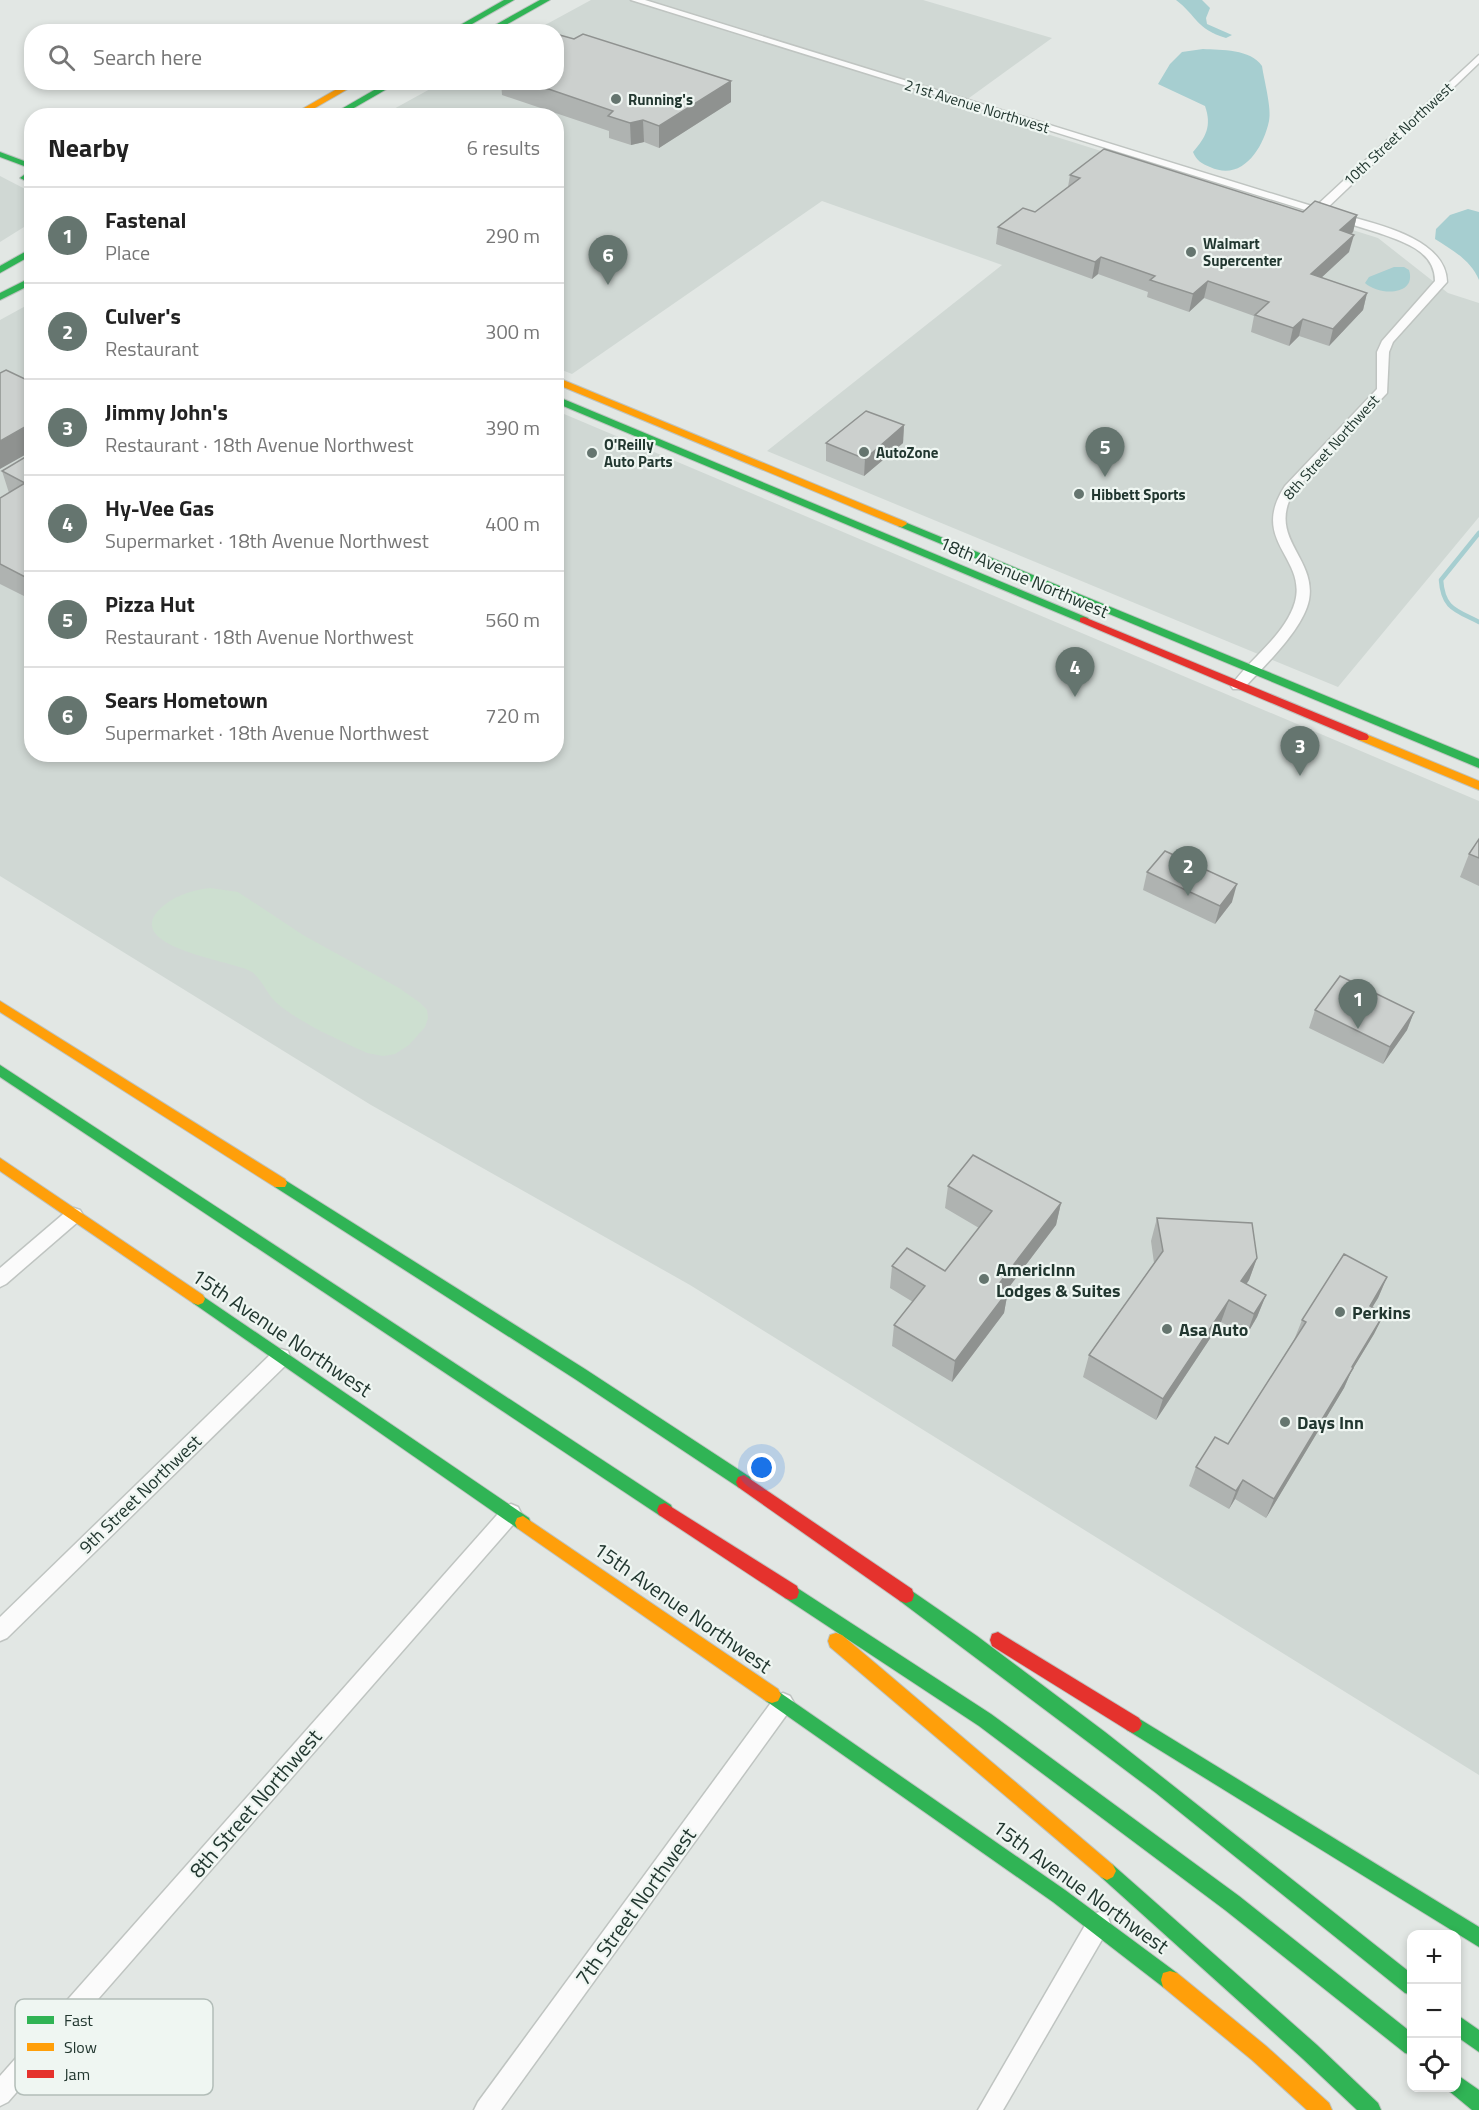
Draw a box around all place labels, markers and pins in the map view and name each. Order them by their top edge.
place label: Running's [628,88,693,111]
marker: Running's [609,92,623,106]
place label: Walmart Supercenter [1203,232,1283,272]
pin: 6 [588,236,628,285]
marker: Walmart Supercenter [1184,245,1198,259]
pin: 5 [1086,428,1124,477]
place label: O'Reilly Auto Parts [604,433,673,473]
place label: AutoZone [876,441,939,464]
marker: AutoZone [857,445,871,459]
marker: O'Reilly Auto Parts [585,446,599,460]
place label: Hibbett Sports [1091,483,1186,506]
marker: Hibbett Sports [1072,487,1086,501]
pin: 4 [1056,648,1094,697]
pin: 3 [1280,726,1320,776]
pin: 2 [1168,846,1208,896]
pin: 1 [1338,980,1378,1029]
place label: AmericInn Lodges & Suites [996,1256,1120,1304]
marker: AmericInn Lodges & Suites [977,1272,991,1286]
place label: Perkins [1352,1299,1411,1326]
marker: Perkins [1333,1305,1347,1319]
place label: Asa Auto [1179,1316,1248,1343]
marker: Asa Auto [1160,1322,1174,1336]
place label: Days Inn [1297,1409,1364,1436]
marker: Days Inn [1278,1415,1292,1429]

